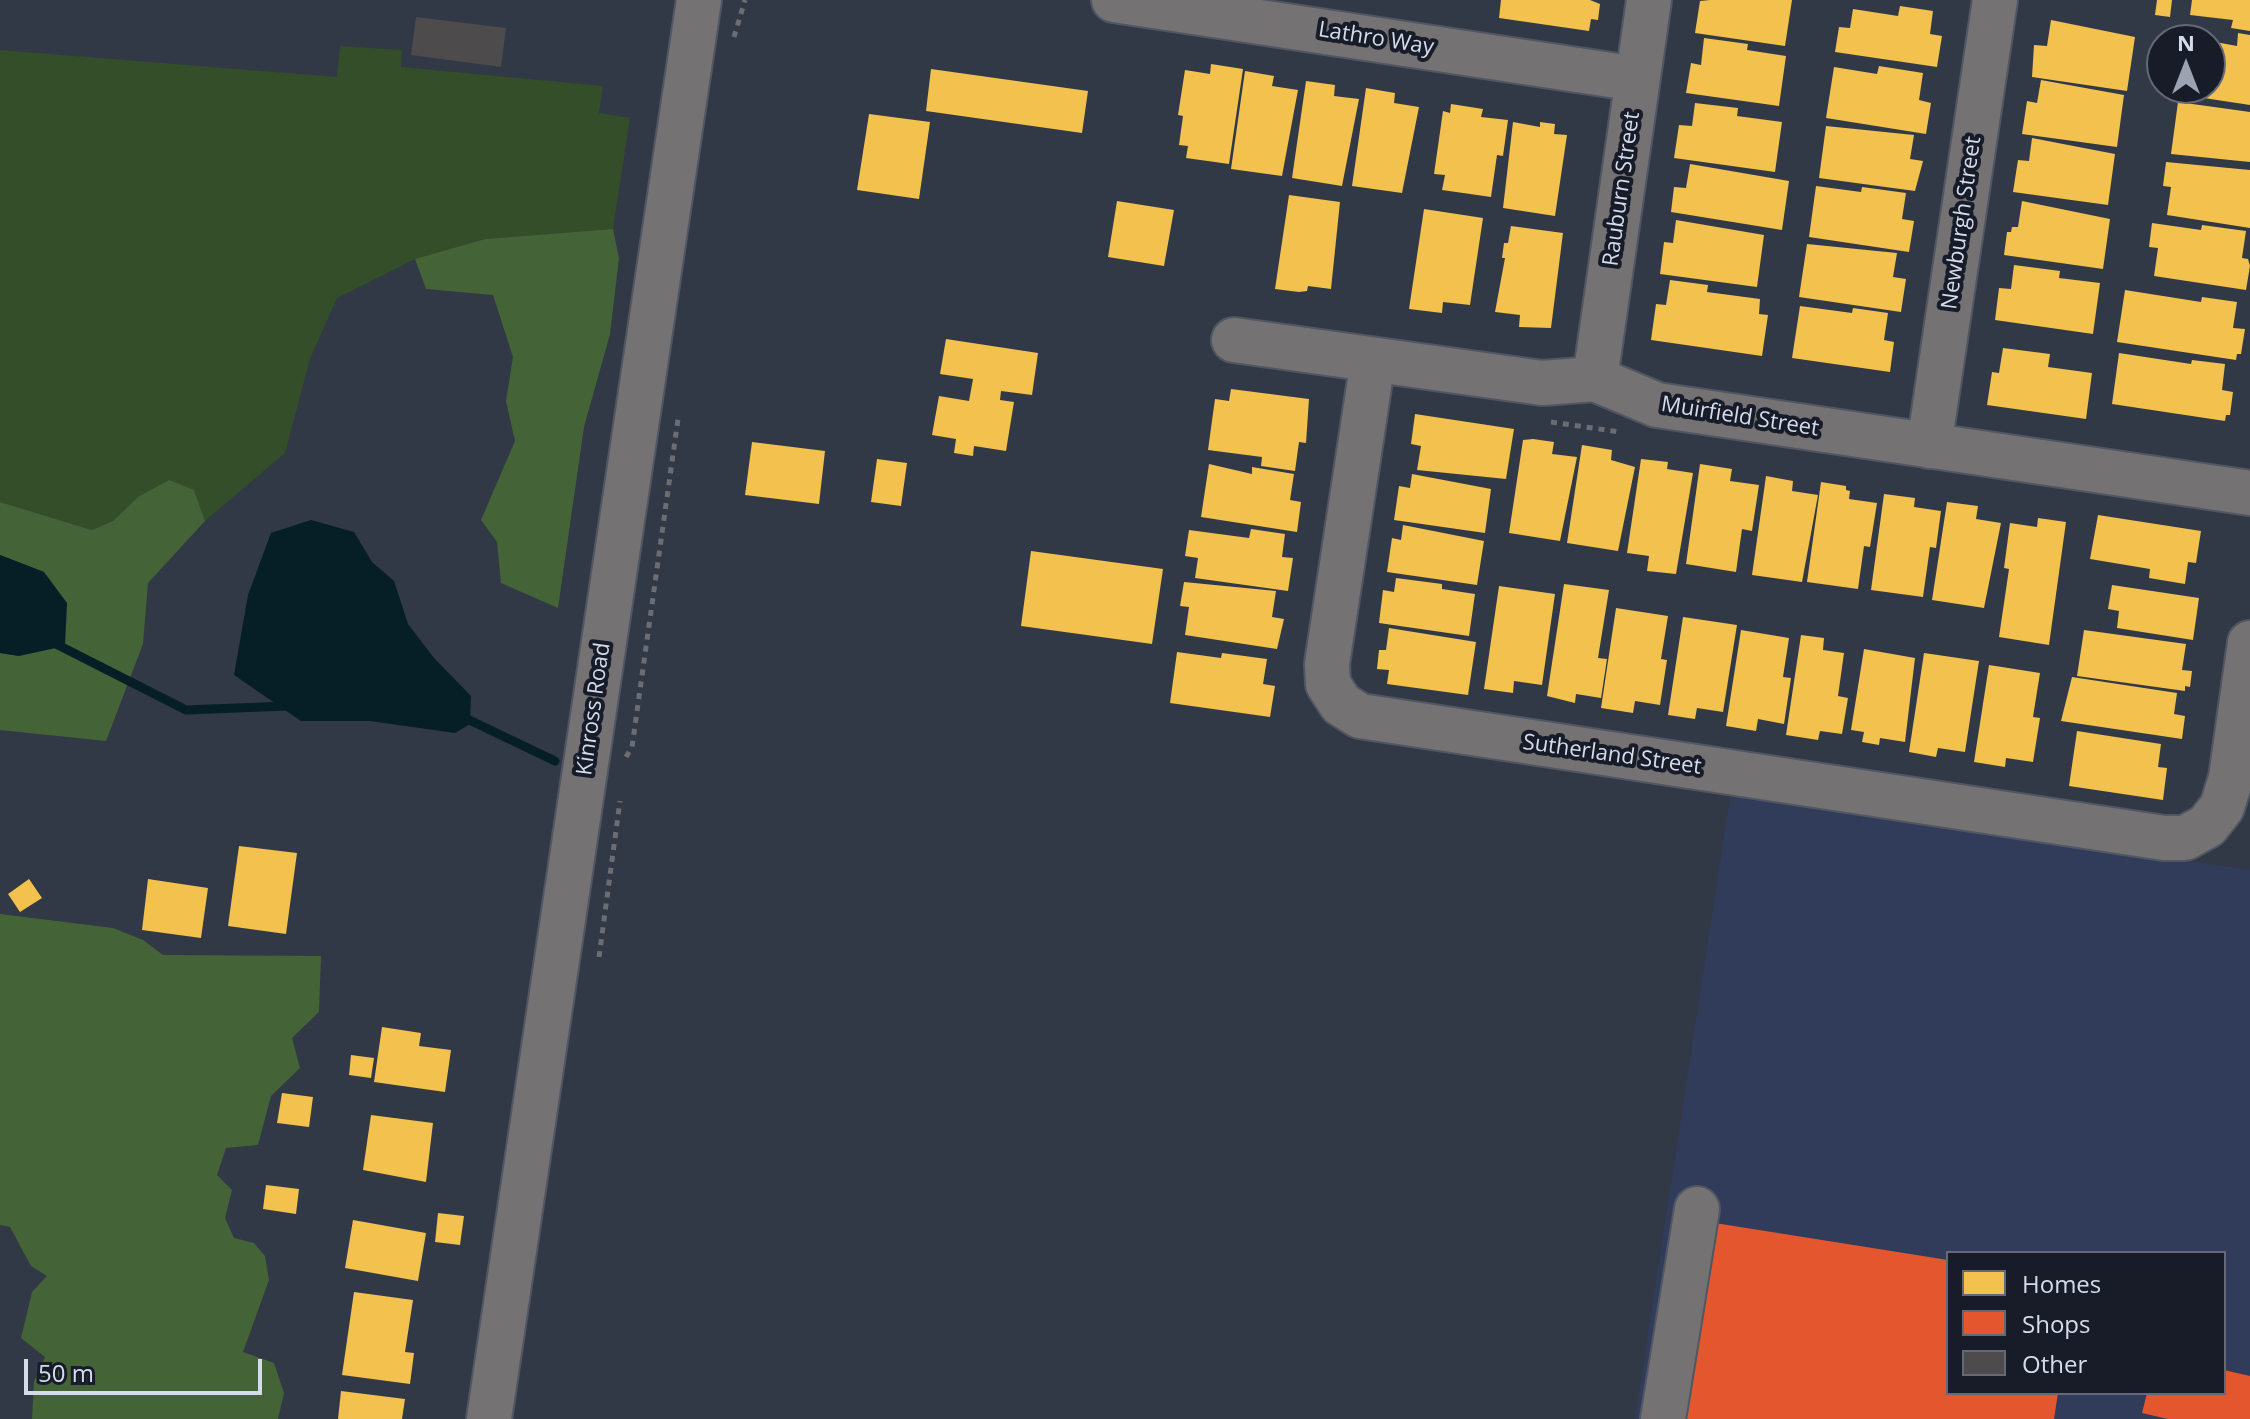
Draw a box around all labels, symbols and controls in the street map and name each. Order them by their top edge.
street label: Lathro Way [1316,17,1436,61]
north arrow [2146,24,2226,104]
text: N [2177,27,2195,57]
street label: Rauburn Street [1598,110,1646,268]
street label: Newburgh Street [1937,135,1987,311]
street label: Muirfield Street [1659,392,1821,442]
street label: Kinross Road [572,641,616,777]
street label: Sutherland Street [1521,729,1703,781]
legend [1946,1251,2226,1395]
text: Homes [2022,1267,2101,1300]
text: Shops [2022,1307,2090,1340]
scale bar [28,1343,266,1393]
text: Other [2022,1347,2087,1380]
text: 50 m [38,1356,94,1389]

